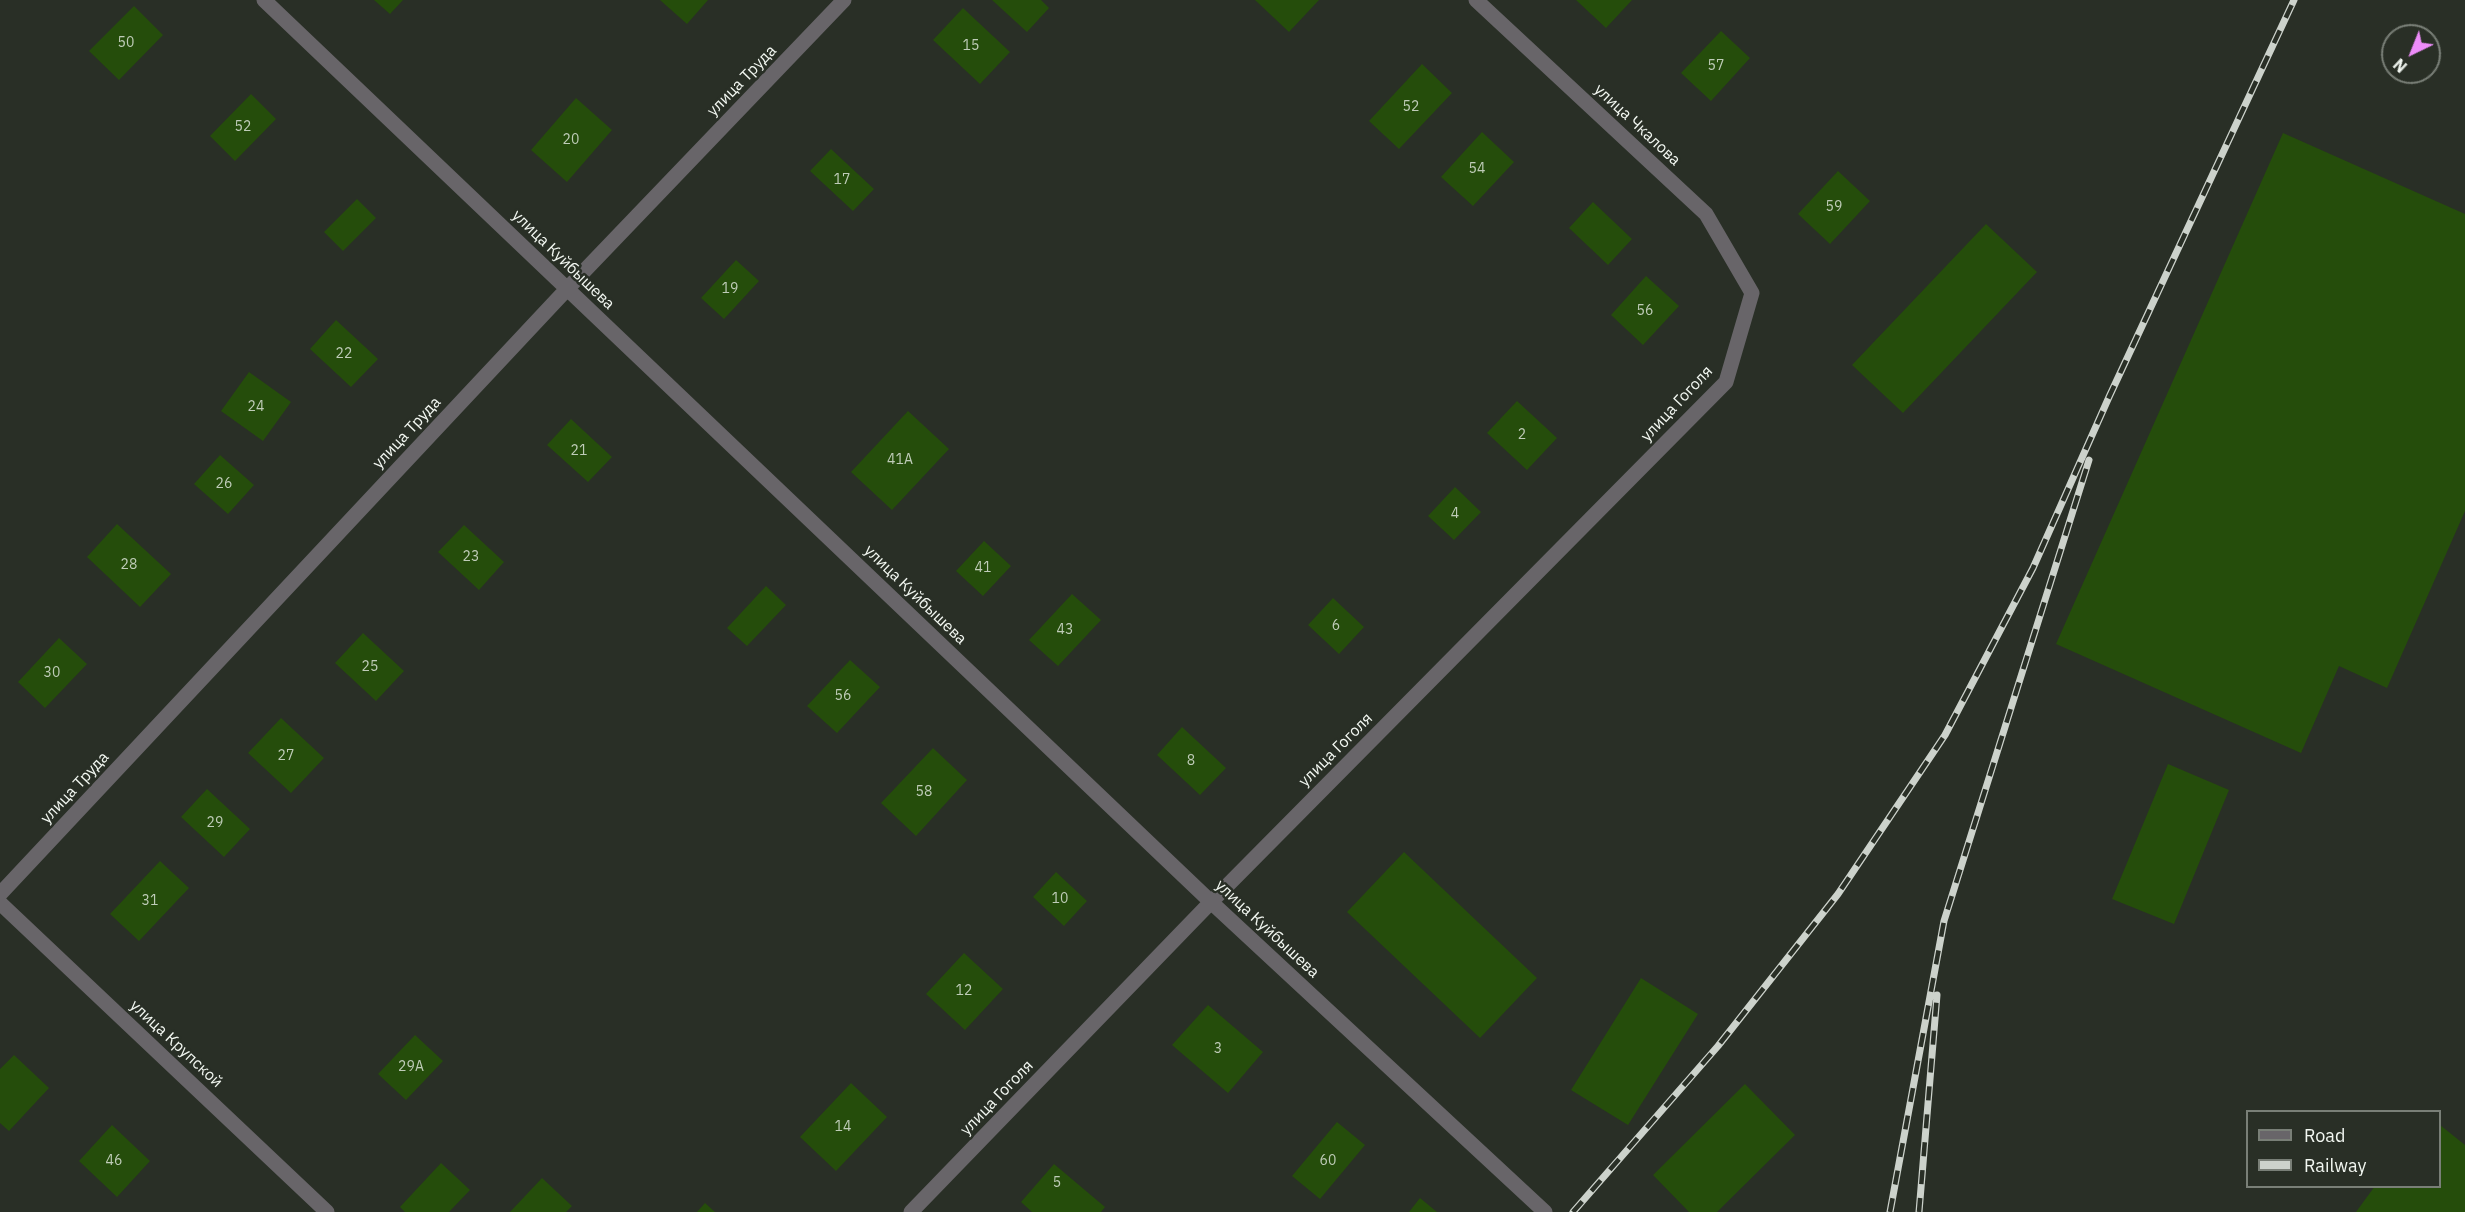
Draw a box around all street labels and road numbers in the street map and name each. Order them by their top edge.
street label: улица Труда [703,41,781,121]
street label: улица Чкалова [1590,80,1684,170]
street label: улица Куйбышева [508,206,618,314]
street label: улица Гоголя [1637,362,1717,446]
street label: улица Труда [369,393,445,473]
street label: улица Куйбышева [860,541,970,649]
street label: улица Гоголя [1295,709,1377,791]
street label: улица Труда [37,748,113,828]
street label: улица Куйбышева [1211,876,1323,982]
street label: улица Крупской [126,996,226,1092]
street label: улица Гоголя [957,1057,1037,1139]

